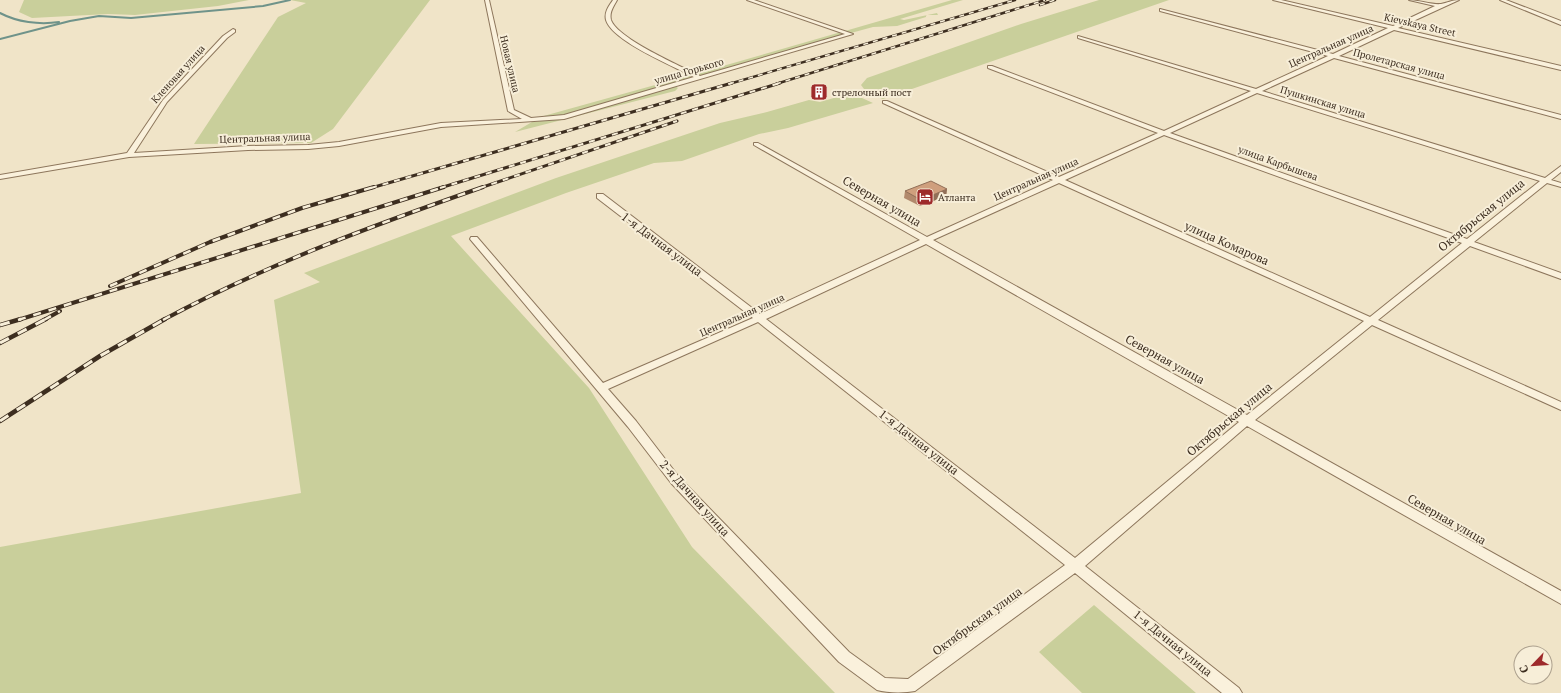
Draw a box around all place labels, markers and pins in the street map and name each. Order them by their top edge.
building icon: стрелочный пост [809,82,829,102]
place label: стрелочный пост [832,86,912,99]
hotel icon: Атланта [915,187,935,207]
place label: Атланта [938,191,976,204]

